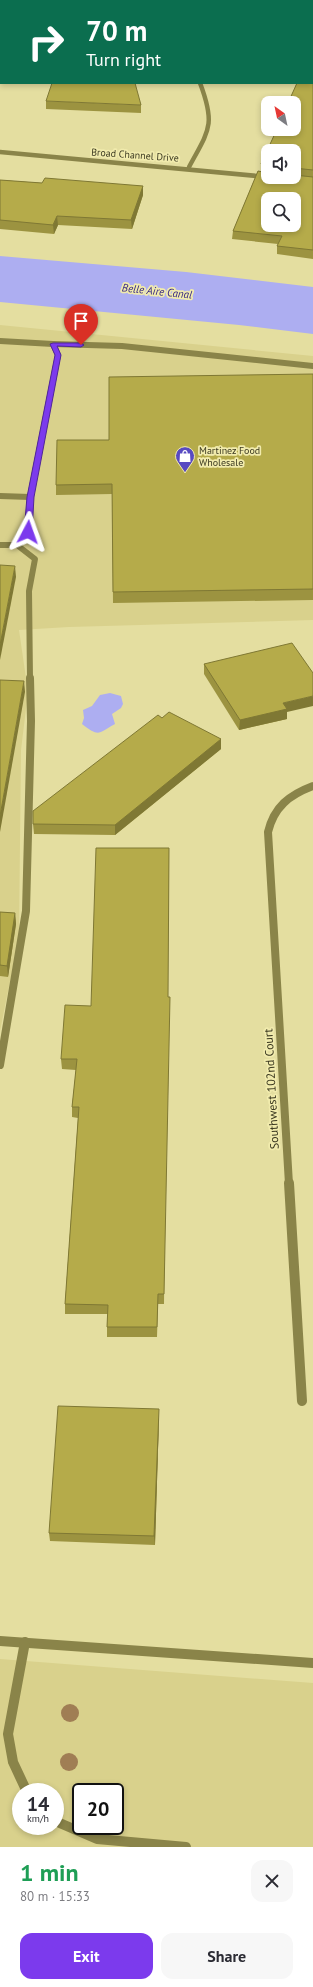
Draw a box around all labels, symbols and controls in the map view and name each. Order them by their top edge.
text: 70 m [86,12,147,49]
icon: right [20,16,72,68]
text: Turn right [86,48,161,71]
north arrow [261,96,301,136]
map controls [261,96,301,232]
button: sound [261,144,301,184]
street label: Broad Channel Drive [91,145,179,165]
button: search [261,192,301,232]
water label: Belle Aire Canal [121,280,193,302]
pin [64,304,98,345]
icon: arrive [70,310,92,332]
place label: Martinez Food Wholesale [199,444,260,469]
shop icon: Martinez Food Wholesale [174,445,196,473]
position arrow [7,511,49,553]
street label: Southwest 102nd Court [260,1028,282,1150]
speed limit sign: 20 [72,1783,124,1835]
text: 14 [27,1791,49,1817]
text: km/h [27,1812,49,1825]
text: 1 min [20,1857,79,1888]
button: close [251,1860,293,1902]
text: 80 m · 15:33 [20,1888,90,1905]
button: Exit [20,1933,153,1979]
button: Share [161,1933,293,1979]

